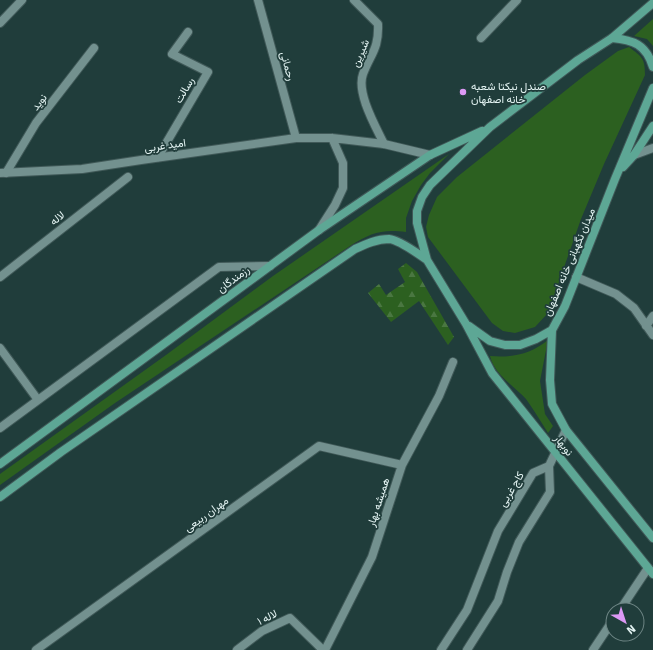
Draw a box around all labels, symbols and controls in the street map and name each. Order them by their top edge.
street label: شیرین [349,37,372,69]
street label: رحمانی [277,50,298,82]
street label: رسالت [172,75,197,106]
place label: صندل نیکتا شعبه خانه اصفهان [471,80,546,106]
marker: صندل نیکتا شعبه خانه اصفهان [458,87,468,97]
street label: نوید [29,91,50,113]
street label: امید غربی [143,136,187,155]
street label: میدان نگهبانی خانه اصفهان [541,206,598,318]
street label: لاله [47,209,67,228]
street label: رزمندگان [215,263,252,296]
street label: نوبهار [551,431,576,459]
street label: کاج غربی [496,469,528,510]
street label: همیشه بهار [364,476,393,529]
street label: مهران ربیعی [182,494,231,535]
north arrow [605,602,645,642]
street label: لاله ۱ [255,607,279,628]
text: N [624,622,638,637]

